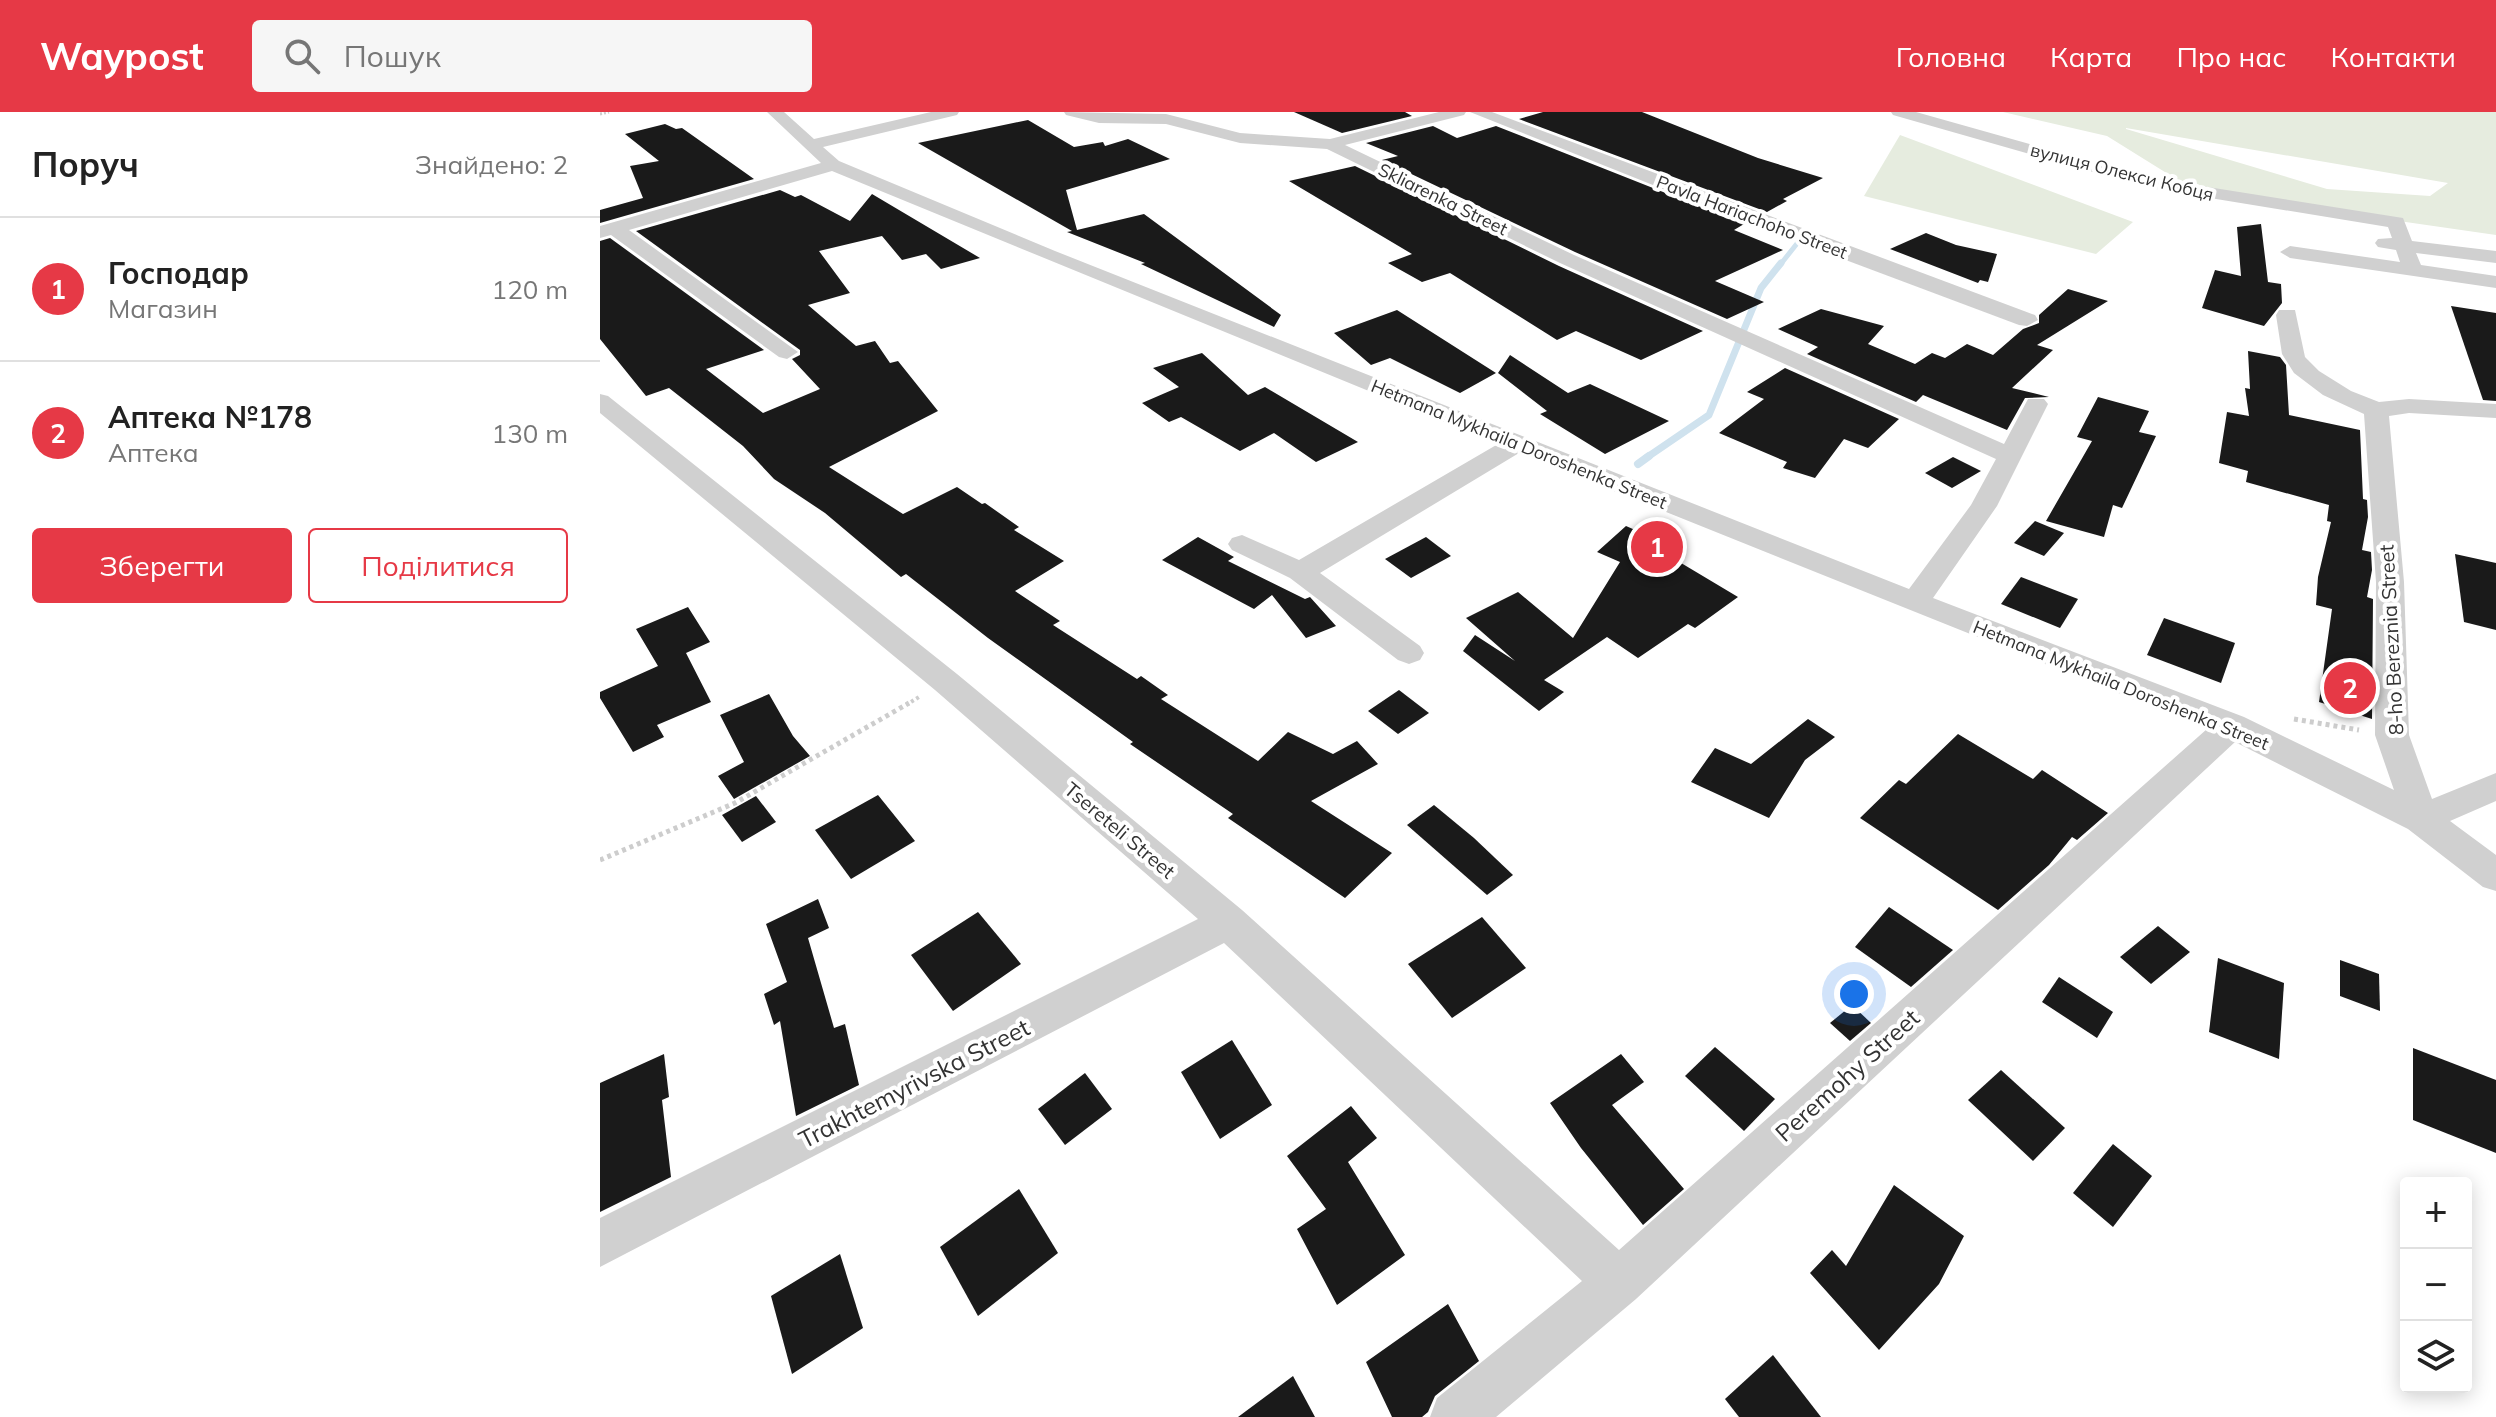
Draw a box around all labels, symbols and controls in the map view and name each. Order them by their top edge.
search box [252,20,812,92]
text: Waypost [40,32,204,80]
icon: search [280,34,324,78]
text: Пошук [344,37,441,75]
text: Головна [1896,39,2006,74]
text: Карта [2050,39,2132,74]
text: Про нас [2176,39,2286,74]
text: Контакти [2330,39,2456,74]
street label: вулиця Олекси Кобця [2028,138,2216,206]
text: Поруч [32,143,139,186]
text: Знайдено: 2 [415,148,568,181]
street label: Skliarenka Street [1375,158,1511,240]
street label: Pavla Hariachoho Street [1653,170,1851,264]
text: Господар [108,254,249,292]
text: 1 [50,273,66,306]
text: 120 m [492,273,568,306]
text: Магазин [108,292,218,325]
street label: Hetmana Mykhaila Doroshenka Street [1368,374,1670,514]
text: Аптека №178 [108,398,312,436]
text: 2 [50,417,66,450]
text: 130 m [492,417,568,450]
text: Аптека [108,436,199,469]
pin: 1 [1631,517,1683,577]
button: Зберегти [32,528,292,603]
button: Поділитися [308,528,568,603]
street label: 8-ho Bereznia Street [2374,544,2408,736]
street label: Hetmana Mykhaila Doroshenka Street [1970,615,2272,755]
pin: 2 [2324,658,2376,718]
street label: Tsereteli Street [1059,776,1181,884]
your location [1834,974,1874,1014]
street label: Peremohy Street [1769,1002,1925,1148]
street label: Trakhtemyrivska Street [793,1012,1035,1154]
map controls [2400,1177,2472,1393]
button: + [2400,1177,2472,1249]
button: − [2400,1249,2472,1321]
button: layers [2400,1321,2472,1393]

